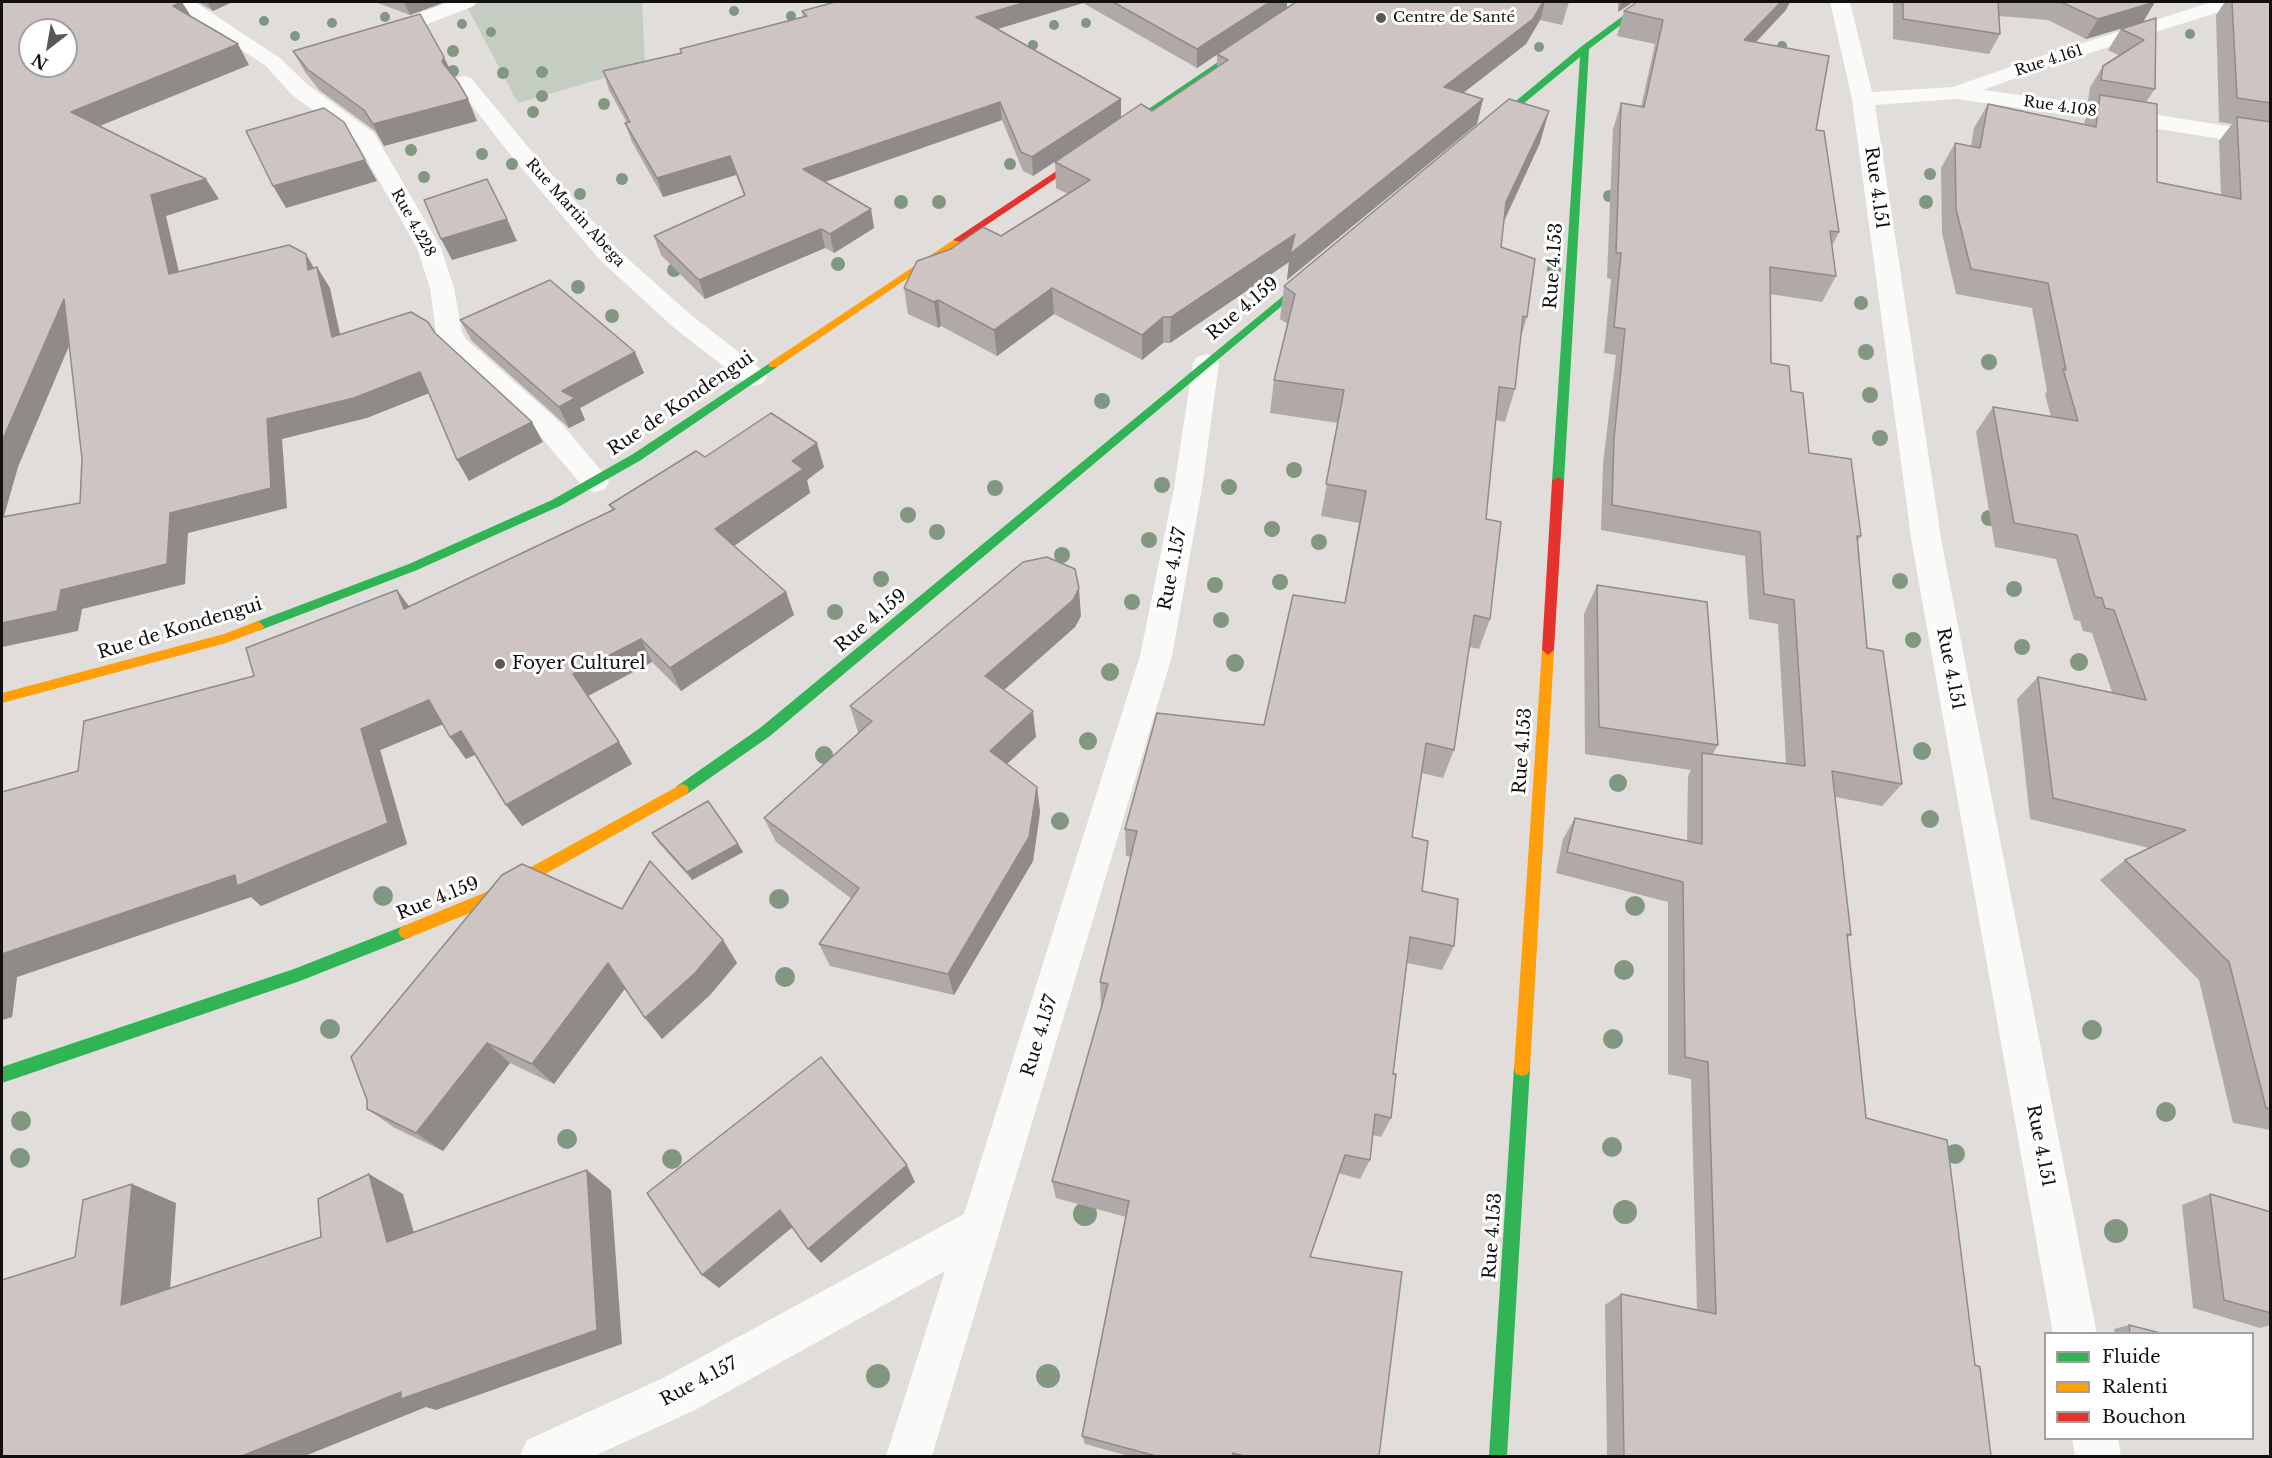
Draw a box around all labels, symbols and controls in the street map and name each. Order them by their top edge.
place label: Centre de Santé [1393,9,1515,27]
marker: Centre de Santé [1374,11,1388,25]
north arrow [18,18,78,78]
street label: Rue 4.161 [2013,42,2085,80]
text: N [28,49,51,74]
street label: Rue 4.108 [2022,93,2098,121]
street label: Rue 4.151 [1860,145,1892,231]
street label: Rue Martin Abega [522,155,628,271]
street label: Rue 4.228 [387,186,439,260]
street label: Rue 4.153 [1540,222,1568,310]
street label: Rue 4.159 [1203,273,1283,345]
street label: Rue de Kondengui [604,347,758,461]
street label: Rue 4.157 [1154,526,1192,612]
street label: Rue 4.159 [831,585,911,657]
street label: Rue de Kondengui [95,594,265,664]
street label: Rue 4.151 [1931,626,1969,712]
place label: Foyer Culturel [512,653,646,675]
marker: Foyer Culturel [493,657,507,671]
street label: Rue 4.153 [1509,707,1537,795]
street label: Rue 4.159 [394,873,482,925]
street label: Rue 4.157 [1017,993,1063,1079]
street label: Rue 4.151 [2021,1103,2059,1189]
street label: Rue 4.153 [1479,1192,1507,1280]
legend [2044,1332,2254,1440]
text: Fluide [2102,1346,2161,1368]
street label: Rue 4.157 [657,1353,741,1411]
text: Ralenti [2102,1376,2168,1398]
text: Bouchon [2102,1406,2186,1428]

